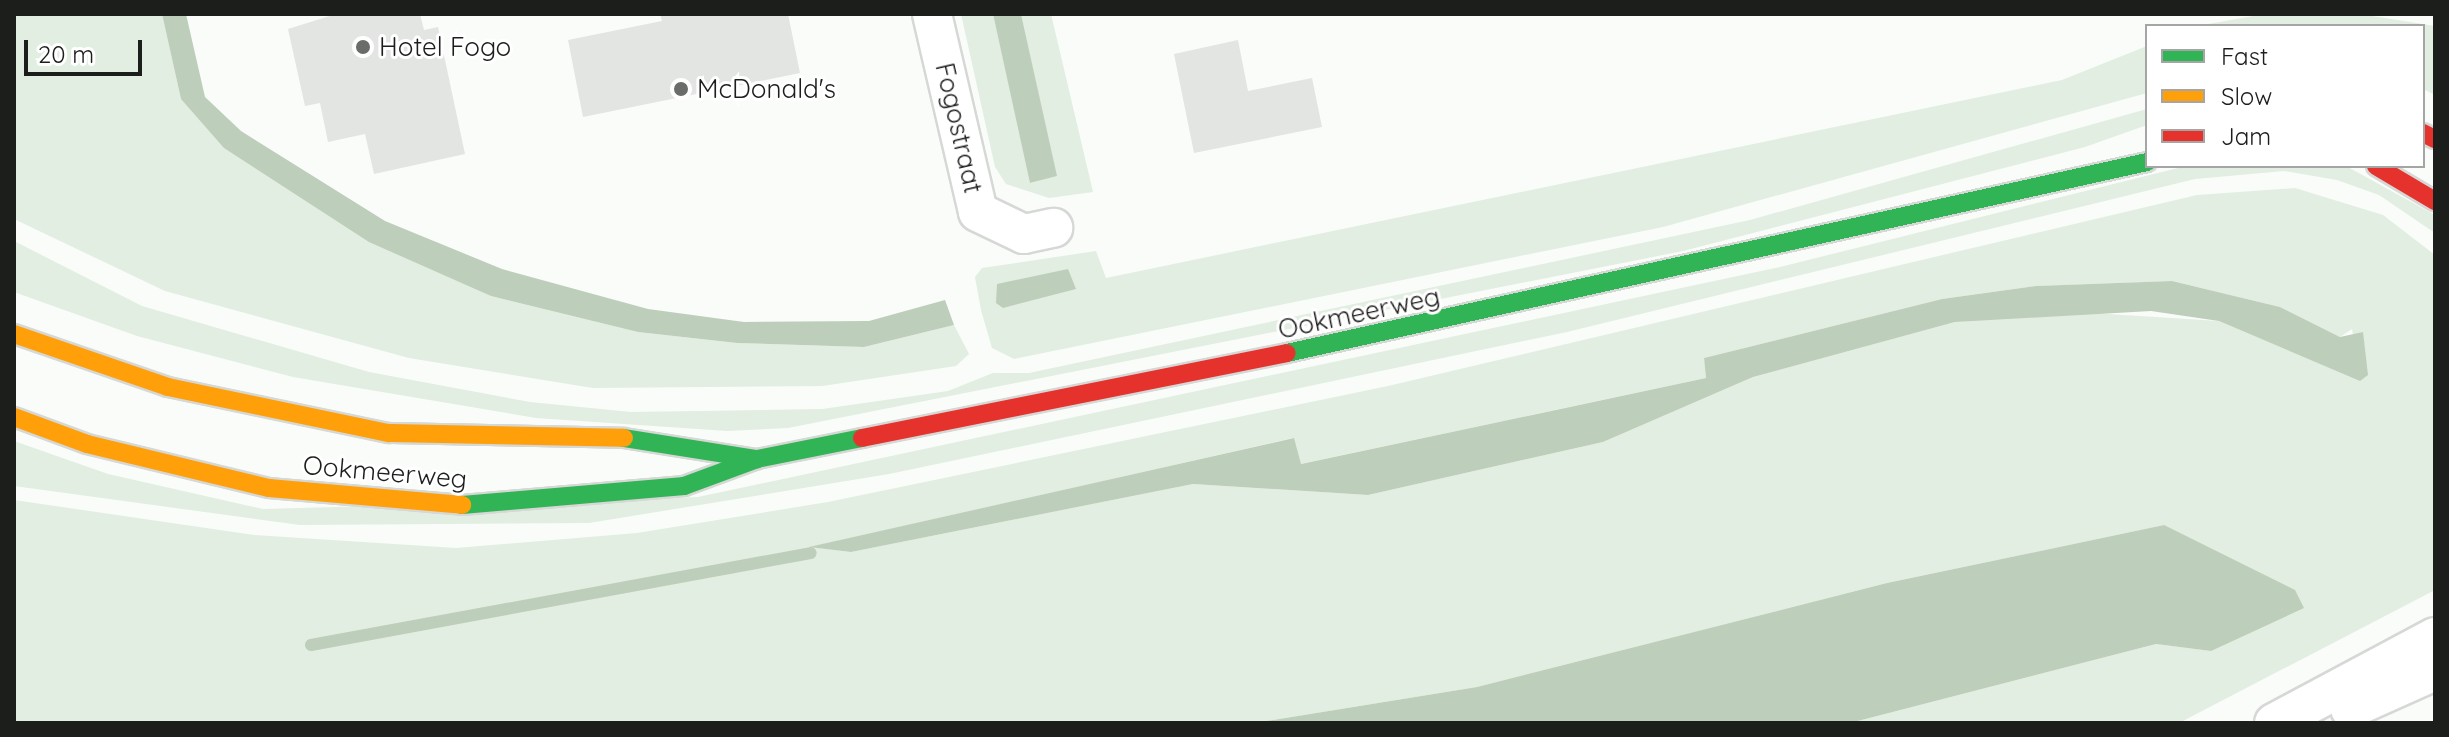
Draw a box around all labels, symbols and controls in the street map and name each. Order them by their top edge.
scale bar [28,24,146,74]
legend [2145,24,2425,168]
place label: Hotel Fogo [379,31,511,63]
marker: Hotel Fogo [354,38,372,56]
text: 20 m [38,39,94,69]
text: Fast [2221,41,2268,71]
street label: Fogostraat [929,60,989,196]
place label: McDonald's [697,73,836,105]
marker: McDonald's [672,80,690,98]
text: Slow [2221,81,2272,111]
text: Jam [2221,121,2271,151]
street label: Ookmeerweg [1275,281,1443,345]
street label: Ookmeerweg [302,449,468,495]

